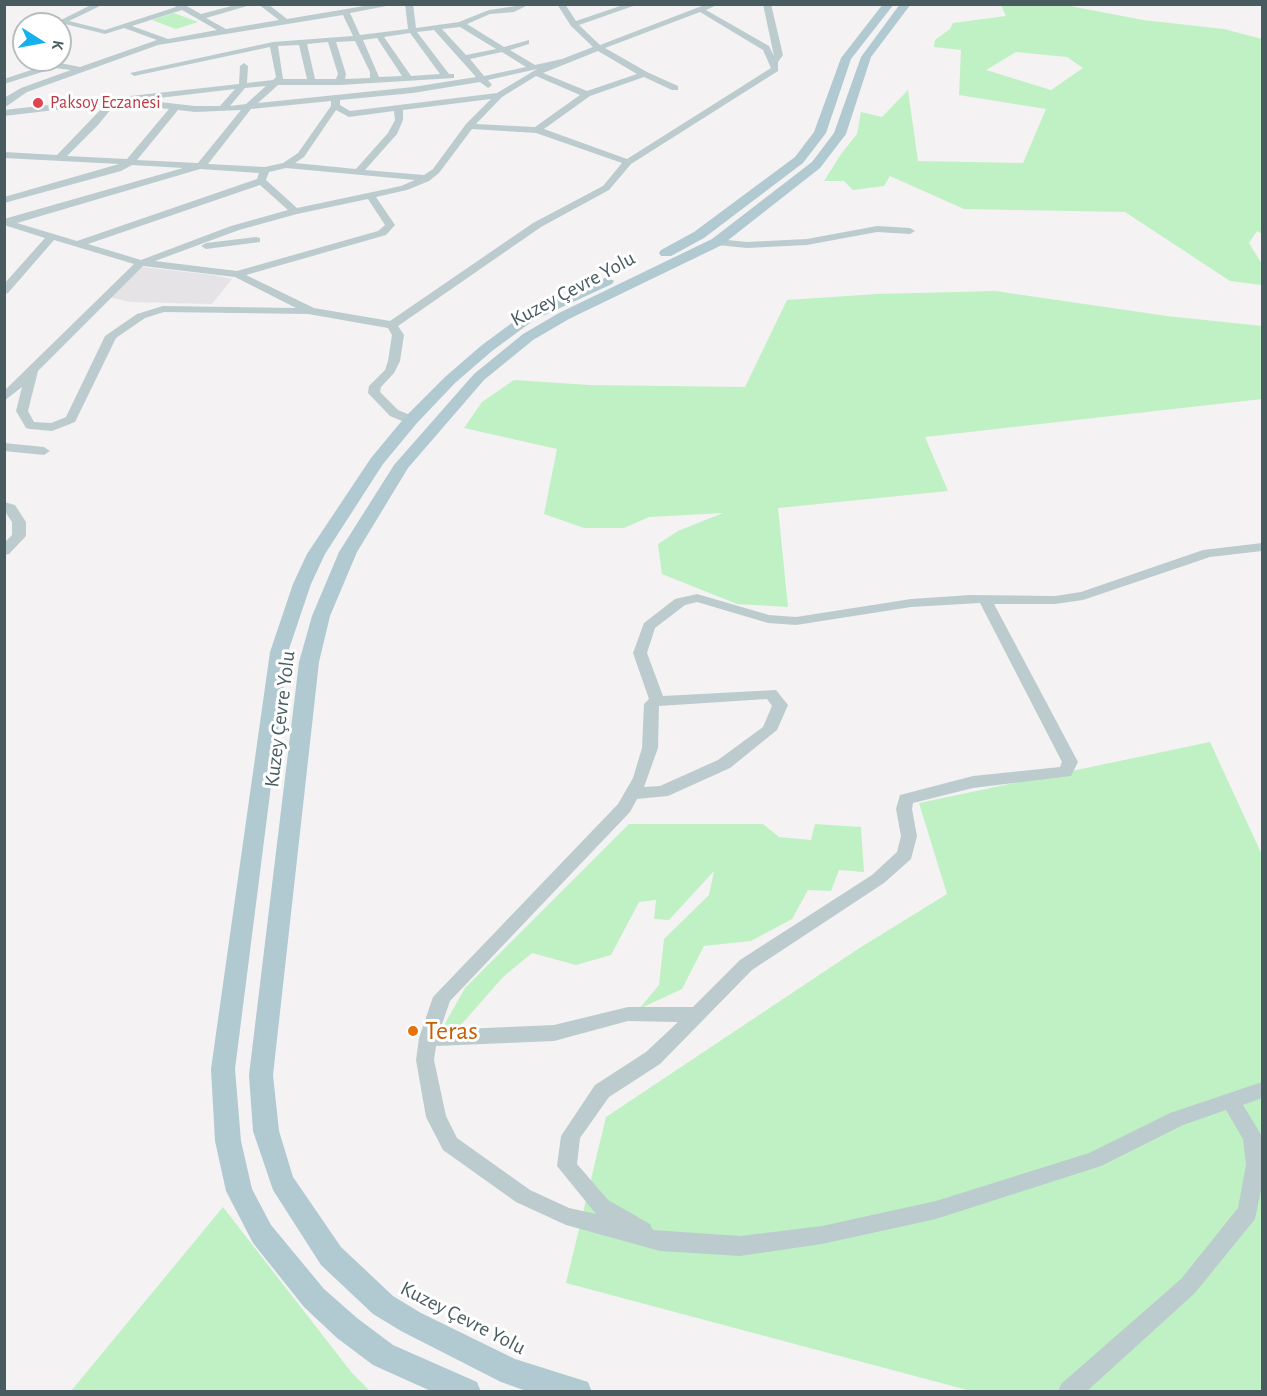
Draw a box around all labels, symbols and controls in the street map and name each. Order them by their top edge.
north arrow [12,12,72,72]
text: K [49,39,66,51]
place label: Paksoy Eczanesi [50,92,161,114]
marker: Paksoy Eczanesi [31,96,45,110]
street label: Kuzey Çevre Yolu [506,246,640,332]
street label: Kuzey Çevre Yolu [259,649,301,789]
place label: Teras [425,1015,478,1047]
marker: Teras [406,1024,420,1038]
street label: Kuzey Çevre Yolu [396,1276,530,1360]

